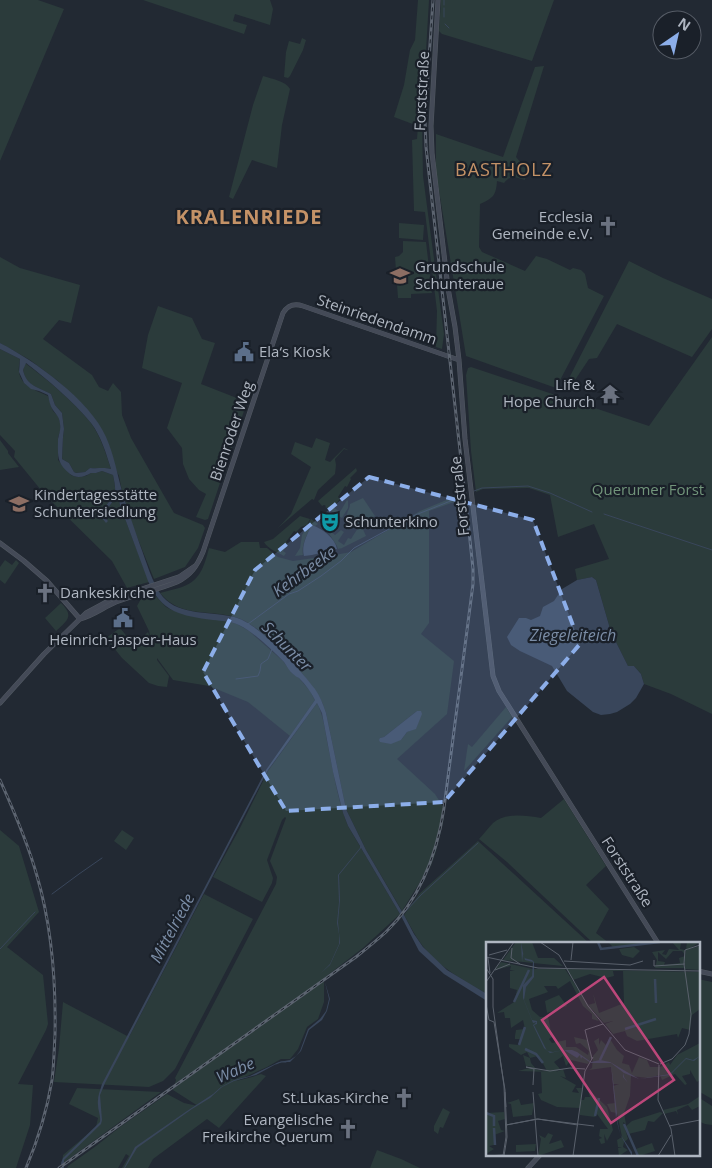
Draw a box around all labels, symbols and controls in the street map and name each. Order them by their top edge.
north arrow [652,10,702,60]
text: N [675,13,695,35]
street label: Forststraße [409,50,433,131]
district label: BASTHOLZ [455,157,553,181]
district label: KRALENRIEDE [175,203,323,230]
place label: Ecclesia Gemeinde e.V. [492,206,593,243]
church icon: Ecclesia Gemeinde e.V. [597,215,619,237]
place label: Grundschule Schunteraue [415,256,505,293]
school or university icon: Grundschule Schunteraue [389,265,411,287]
street label: Steinriedendamm [315,289,440,349]
public building icon: Ela‘s Kiosk [233,341,255,363]
place label: Ela‘s Kiosk [259,341,330,361]
place label: Life & Hope Church [503,374,595,411]
street label: Bienroder Weg [205,378,257,483]
temple icon: Life & Hope Church [599,383,621,405]
street label: Forststraße [445,455,473,537]
park label: Querumer Forst [592,479,704,499]
place label: Kindertagesstätte Schuntersiedlung [34,484,157,521]
school or university icon: Kindertagesstätte Schuntersiedlung [8,493,30,515]
theatre icon: Schunterkino [319,511,341,533]
place label: Schunterkino [345,511,438,531]
water label: Kehrbeeke [268,540,340,601]
church icon: Dankeskirche [34,582,56,604]
place label: Dankeskirche [60,582,154,602]
public building icon: Heinrich-Jasper-Haus [112,607,134,629]
water label: Schunter [257,616,317,676]
water label: Ziegeleiteich [529,624,616,646]
place label: Heinrich-Jasper-Haus [49,629,197,649]
street label: Forststraße [598,832,658,911]
water label: Mittelriede [145,889,199,967]
inset map [486,942,700,1156]
water label: Wabe [212,1052,258,1088]
place label: St.Lukas-Kirche [282,1087,389,1107]
church icon: St.Lukas-Kirche [393,1087,415,1109]
place label: Evangelische Freikirche Querum [202,1109,333,1146]
church icon: Evangelische Freikirche Querum [337,1118,359,1140]

